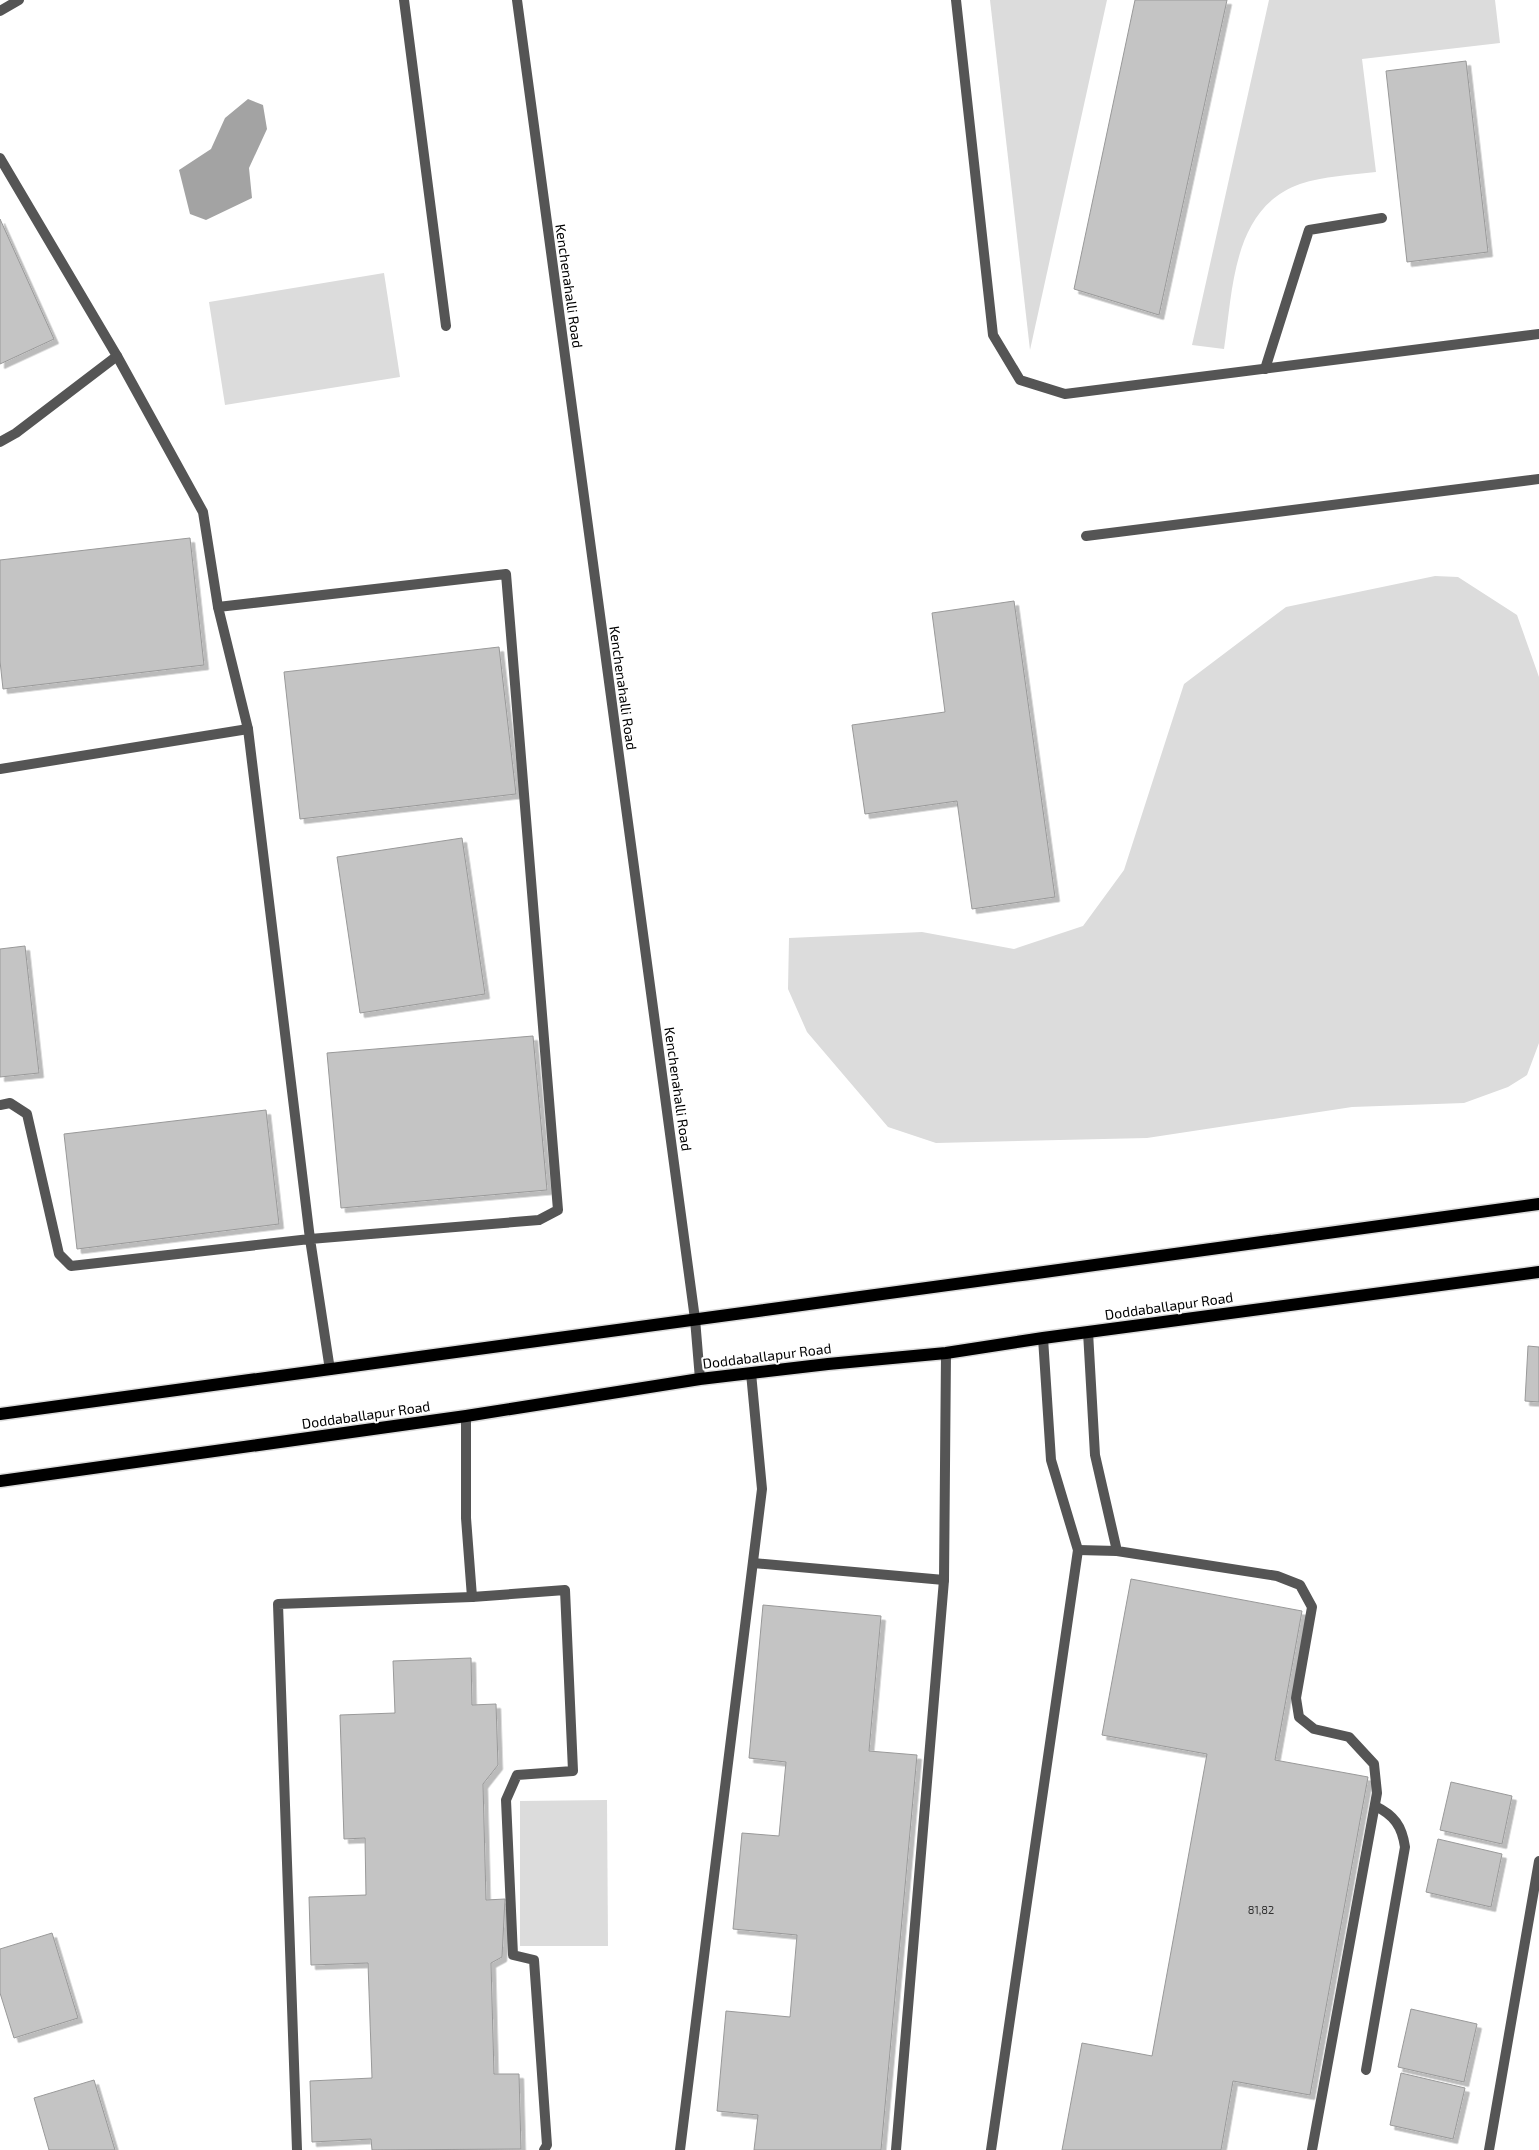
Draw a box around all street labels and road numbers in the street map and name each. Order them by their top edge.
street label: Kenchenahalli Road [552,223,587,349]
street label: Kenchenahalli Road [606,625,641,751]
street label: Kenchenahalli Road [661,1026,696,1152]
street label: Doddaballapur Road [1104,1288,1234,1323]
street label: Doddaballapur Road [702,1339,832,1372]
street label: Doddaballapur Road [301,1397,431,1432]

